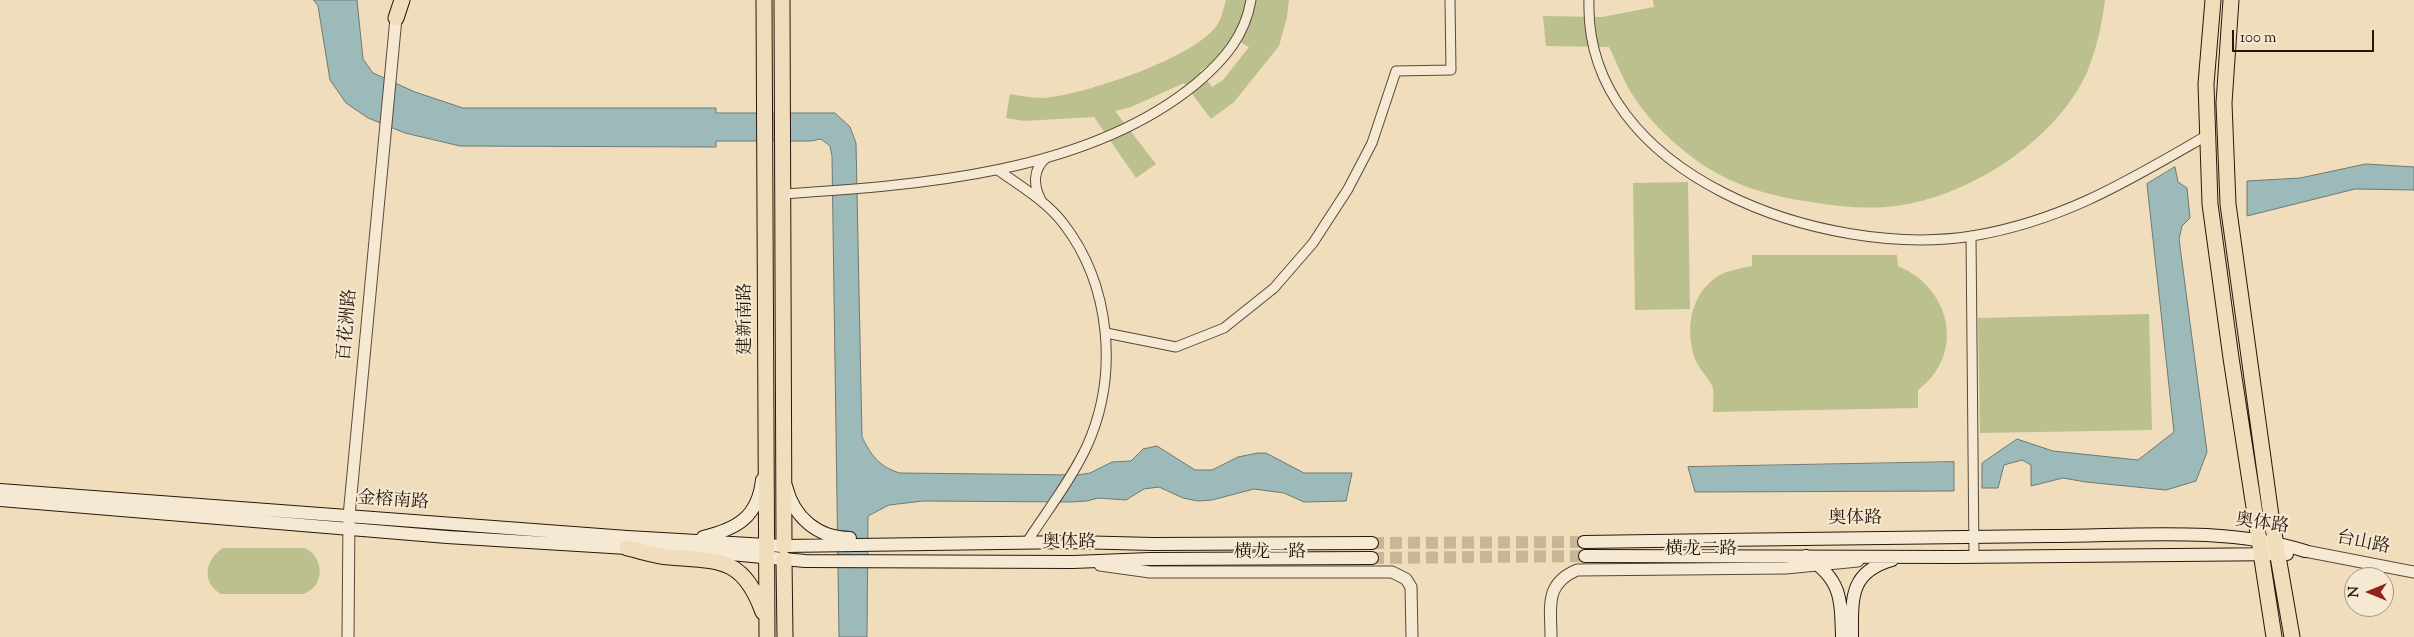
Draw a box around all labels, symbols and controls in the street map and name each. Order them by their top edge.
scale bar [2234,20,2376,52]
text: 100 m [2240,28,2276,49]
street label: 建新南路 [736,283,758,355]
street label: 百花洲路 [335,288,363,362]
street label: 金榕南路 [356,489,430,515]
street label: 奥体路 [1828,509,1882,531]
street label: 奥体路 [2234,511,2290,539]
street label: 台山路 [2334,528,2392,560]
street label: 奥体路 [1042,533,1096,555]
street label: 横龙二路 [1665,540,1737,562]
street label: 横龙一路 [1234,543,1306,565]
north arrow [2344,567,2394,617]
text: N [2345,586,2365,598]

